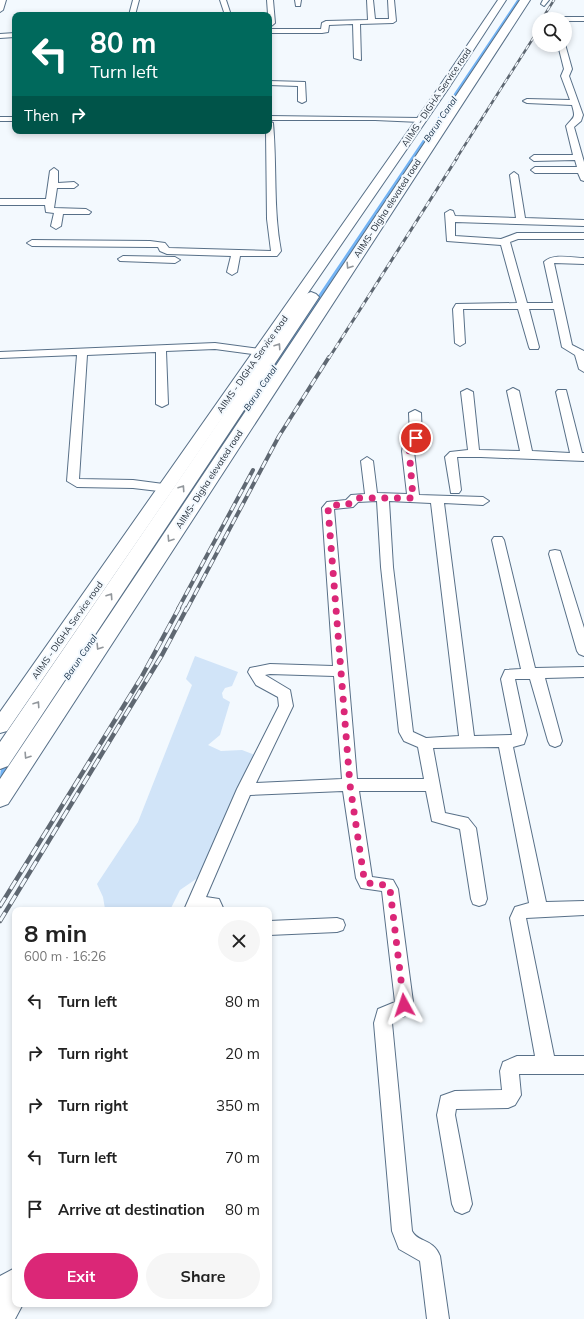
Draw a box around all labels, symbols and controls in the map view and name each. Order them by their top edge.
map controls [532,12,572,52]
button: search [532,12,572,52]
text: 80 m [90,25,156,60]
icon: left [24,28,76,80]
street label: AIIMS - DIGHA Service road [399,46,473,148]
text: Turn left [90,60,158,83]
water label: Barun Canal [421,94,460,144]
icon: right [67,104,89,126]
text: Then [24,106,59,125]
street label: AIIMS- Digha elevated road [351,157,423,259]
one-way arrow [346,262,354,269]
street label: AIIMS - DIGHA Service road [214,313,290,415]
one-way arrow [273,343,280,350]
water label: Barun Canal [241,363,280,413]
pin [399,421,433,455]
icon: arrive [405,427,427,449]
street label: AIIMS- Digha elevated road [173,428,245,530]
one-way arrow [177,485,185,492]
one-way arrow [167,534,174,541]
street label: AIIMS - DIGHA Service road [29,579,105,681]
one-way arrow [105,593,112,600]
water label: Barun Canal [61,632,100,682]
one-way arrow [96,643,103,650]
one-way arrow [32,701,40,708]
one-way arrow [25,752,32,759]
text: 8 min [24,918,87,948]
button: close [218,920,260,962]
text: 600 m · 16:26 [24,948,106,964]
position arrow [383,984,425,1026]
icon: left [24,990,46,1012]
text: Turn left [58,992,117,1011]
text: 80 m [225,992,260,1011]
icon: right [24,1042,46,1064]
text: Turn right [58,1044,128,1063]
text: 20 m [225,1044,260,1063]
icon: right [24,1094,46,1116]
text: Turn right [58,1096,128,1115]
text: 350 m [216,1096,260,1115]
icon: left [24,1146,46,1168]
text: Turn left [58,1148,117,1167]
text: 70 m [225,1148,260,1167]
icon: arrive [24,1198,46,1220]
text: Arrive at destination [58,1200,205,1219]
text: 80 m [225,1200,260,1219]
button: Exit [24,1253,138,1299]
button: Share [146,1253,260,1299]

